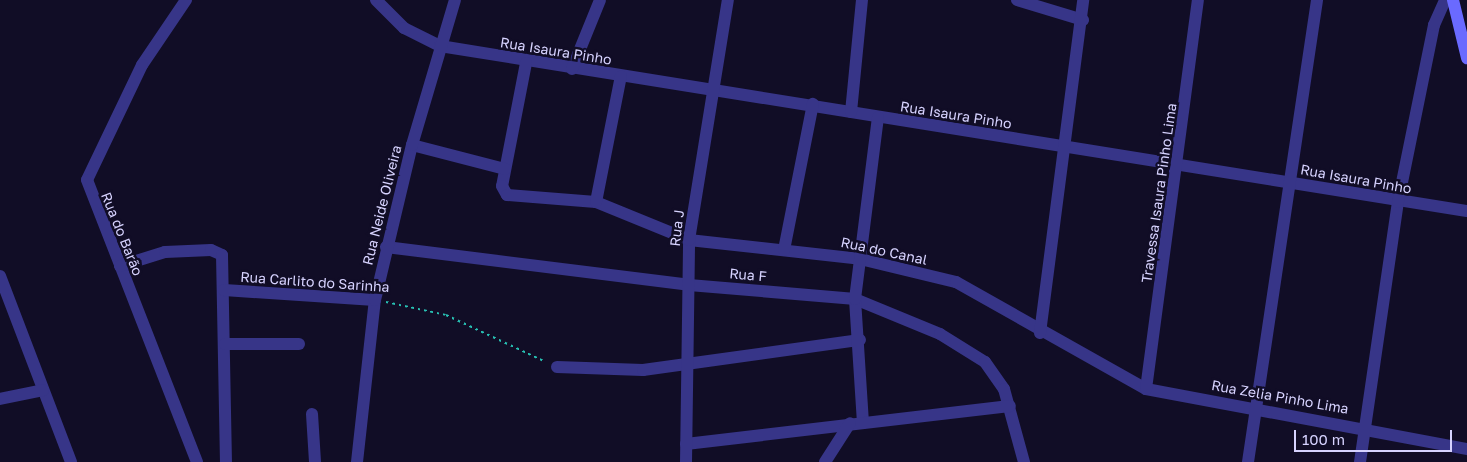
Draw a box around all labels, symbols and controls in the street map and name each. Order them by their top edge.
street label: Rua Isaura Pinho [499,34,613,68]
street label: Rua Isaura Pinho [899,98,1013,132]
street label: Travessa Isaura Pinho Lima [1138,102,1180,284]
street label: Rua Neide Oliveira [359,143,405,267]
street label: Rua Isaura Pinho [1299,161,1413,197]
street label: Rua do Barão [98,190,146,278]
street label: Rua J [666,209,688,247]
street label: Rua do Canal [839,234,929,268]
street label: Rua F [729,265,767,285]
street label: Rua Carlito do Sarinha [240,268,390,296]
street label: Rua Zelia Pinho Lima [1210,377,1350,417]
scale bar [1297,420,1454,452]
text: 100 m [1302,430,1345,448]

